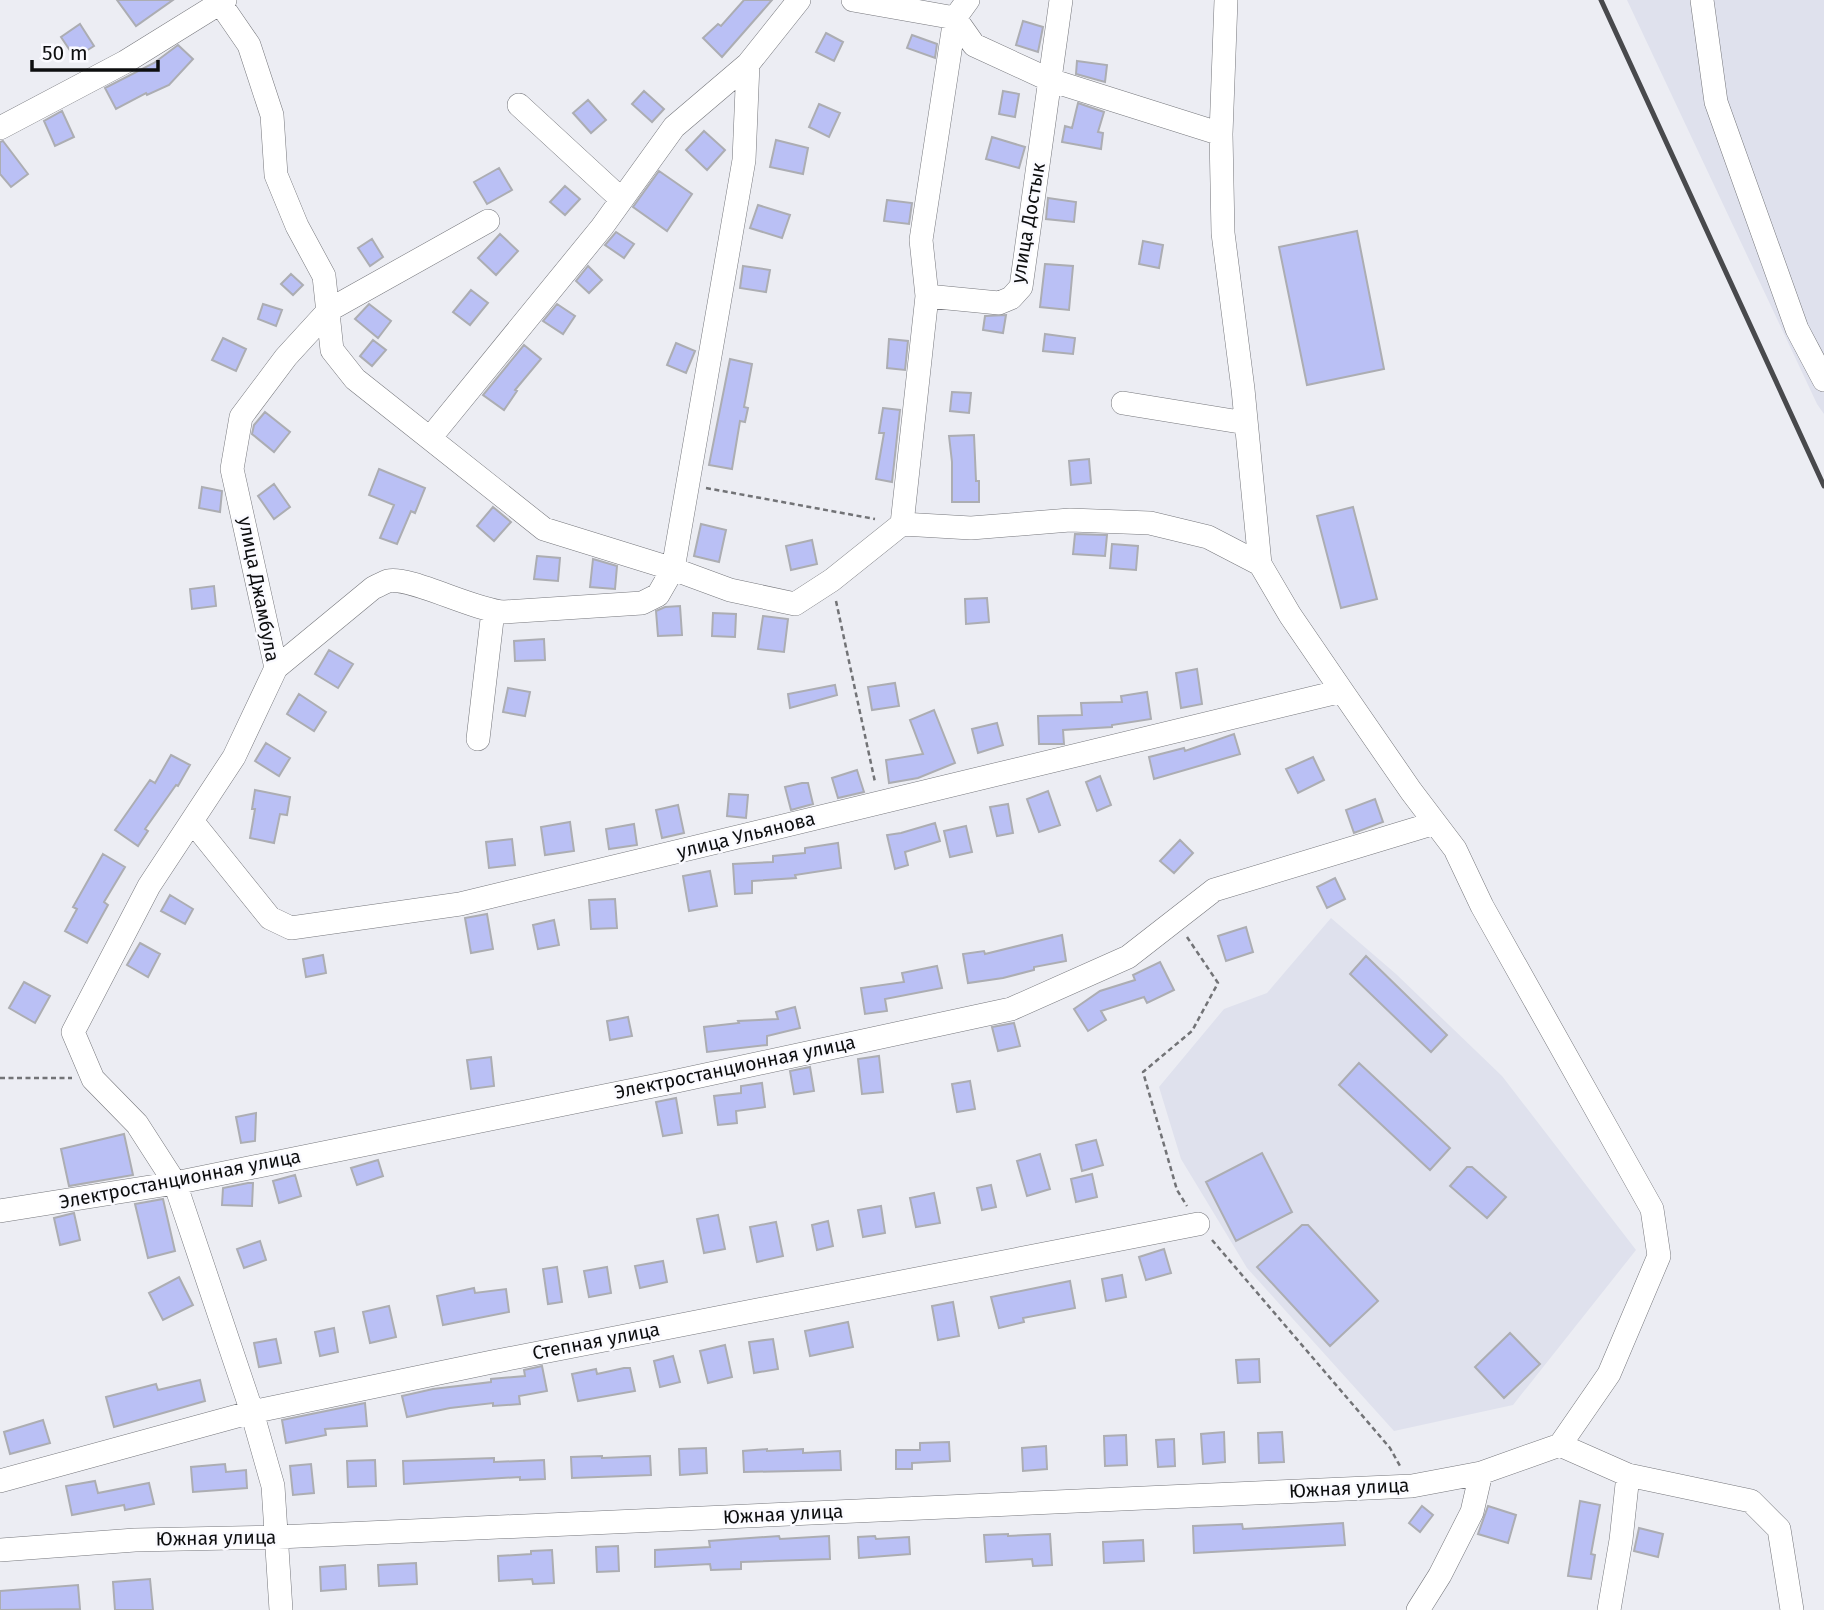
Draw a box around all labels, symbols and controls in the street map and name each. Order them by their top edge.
scale bar [32,28,158,72]
text: 50 m [42,40,88,66]
street label: улица Достык [1006,161,1050,285]
street label: улица Джамбула [234,514,284,664]
street label: улица Ульянова [674,807,818,863]
street label: Электростанционная улица [613,1030,857,1104]
street label: Электростанционная улица [57,1144,303,1214]
street label: Степная улица [530,1317,662,1365]
street label: Южная улица [1288,1473,1410,1503]
street label: Южная улица [722,1499,844,1529]
street label: Южная улица [156,1525,276,1551]

